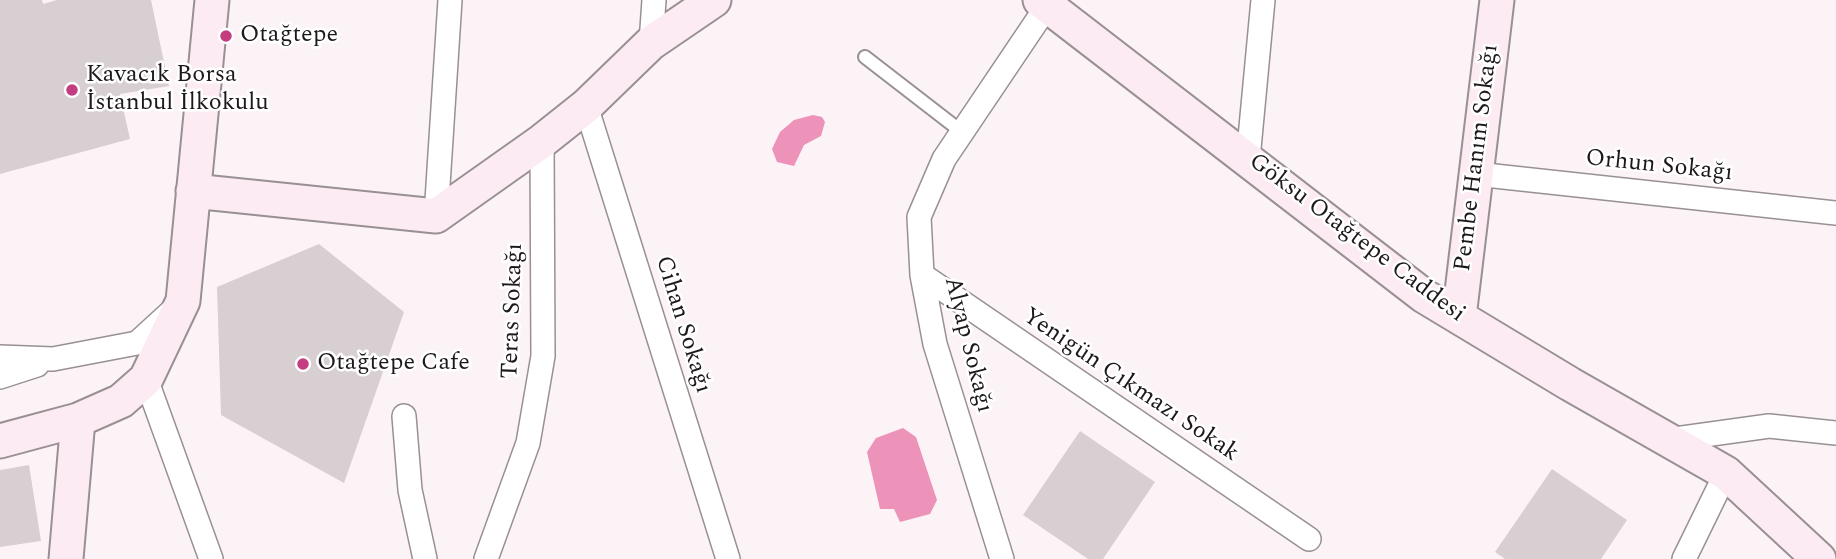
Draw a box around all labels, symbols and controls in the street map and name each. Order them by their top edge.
place label: Otağtepe [240,22,338,50]
marker: Otağtepe [218,28,234,44]
street label: Pembe Hanım Sokağı [1450,43,1506,273]
place label: Kavacık Borsa İstanbul İlkokulu [86,62,269,118]
marker: Kavacık Borsa İstanbul İlkokulu [64,82,80,98]
street label: Orhun Sokağı [1584,145,1734,189]
street label: Göksu Otağtepe Caddesi [1242,148,1470,330]
street label: Teras Sokağı [497,243,531,379]
street label: Cihan Sokağı [647,253,717,397]
street label: Alyap Sokağı [936,274,998,416]
street label: Yenigün Çıkmazı Sokak [1016,303,1244,469]
place label: Otağtepe Cafe [317,350,470,378]
marker: Otağtepe Cafe [295,356,311,372]

